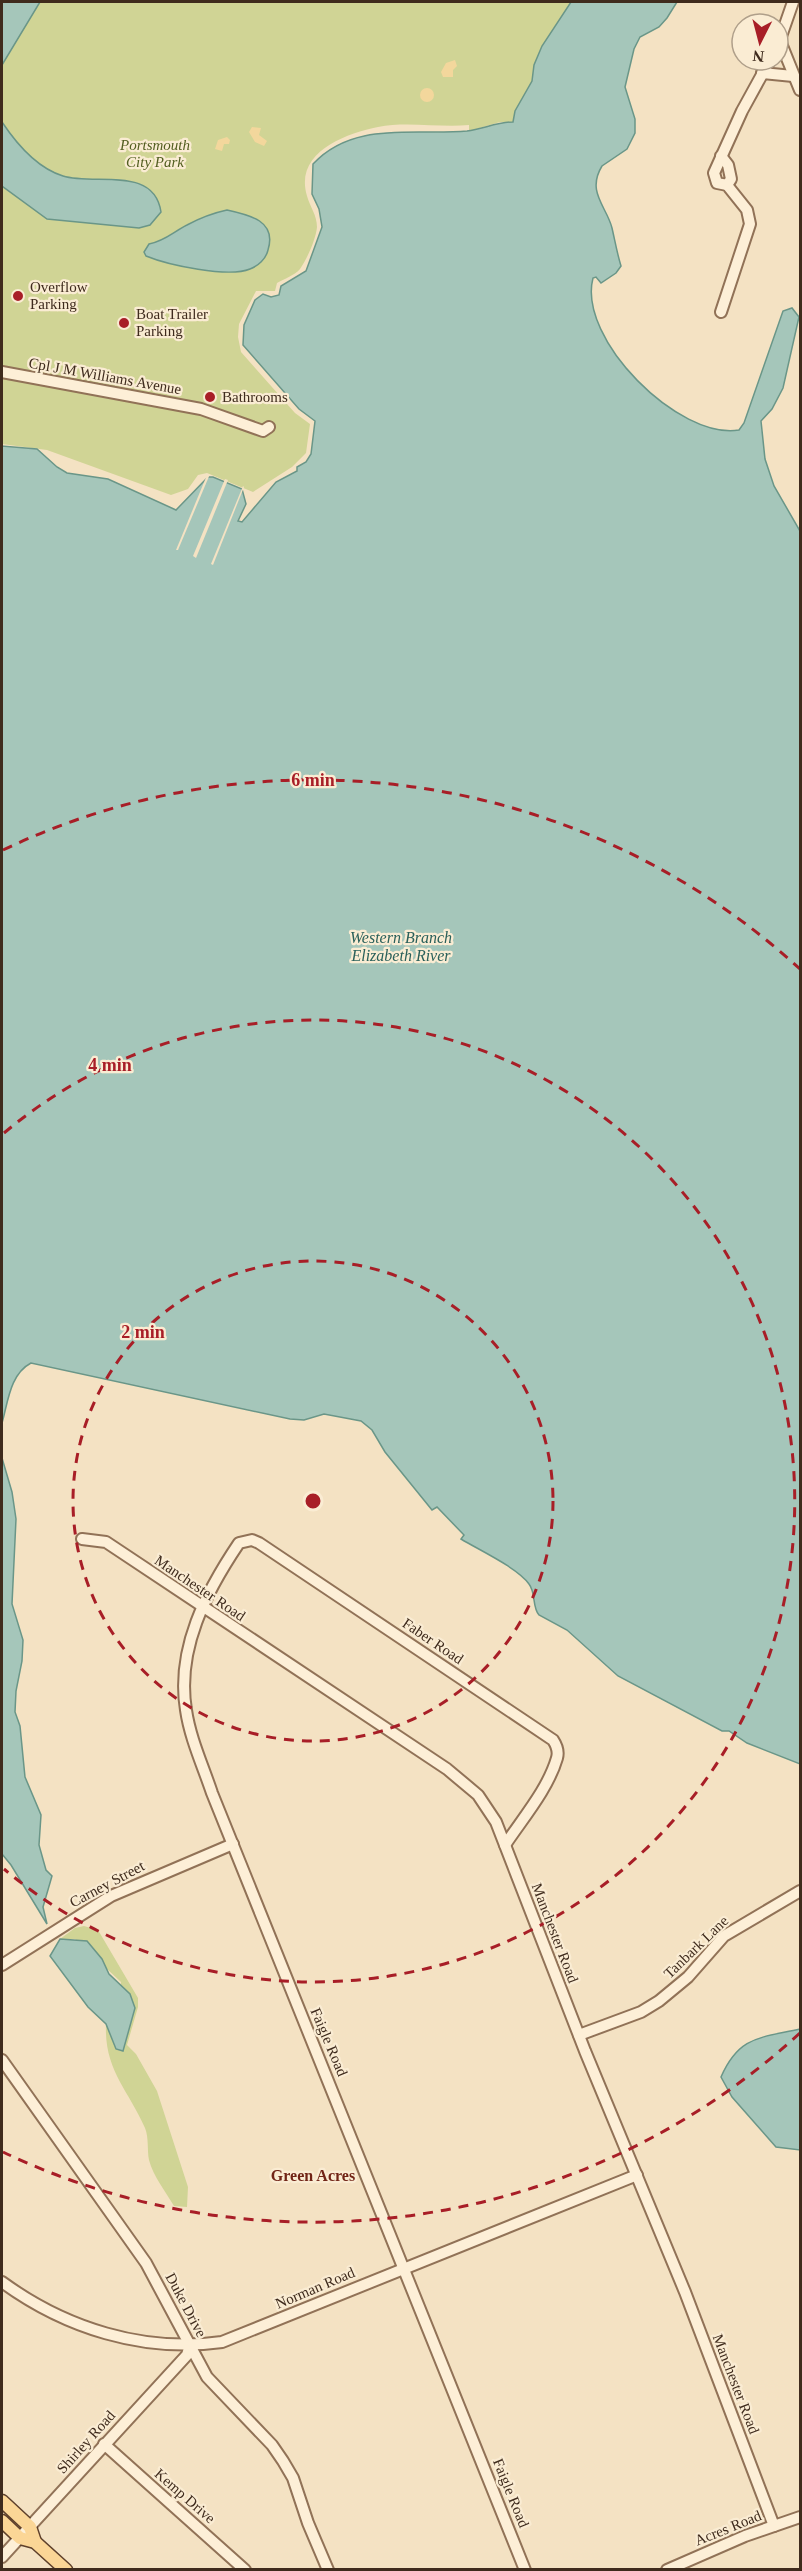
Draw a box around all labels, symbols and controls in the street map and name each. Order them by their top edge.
north arrow [730,12,790,72]
text: N [751,47,765,65]
park label: Portsmouth City Park [119,137,190,170]
place label: Overflow Parking [30,279,88,312]
marker: Overflow Parking [11,289,25,303]
place label: Boat Trailer Parking [136,306,208,339]
marker: Boat Trailer Parking [117,316,131,330]
street label: Cpl J M Williams Avenue [27,355,183,397]
place label: Bathrooms [222,389,288,405]
marker: Bathrooms [203,390,217,404]
text: 6 min [291,770,335,790]
water label: Western Branch Elizabeth River [350,929,452,964]
text: 4 min [88,1055,132,1075]
text: 2 min [121,1322,165,1342]
centre of rings [303,1491,323,1511]
street label: Manchester Road [152,1552,249,1624]
street label: Faber Road [400,1615,467,1667]
street label: Carney Street [67,1857,148,1910]
street label: Manchester Road [529,1881,582,1986]
street label: Tanbark Lane [661,1912,732,1981]
street label: Faigle Road [307,2005,351,2079]
district label: Green Acres [271,2167,355,2184]
street label: Norman Road [273,2264,358,2312]
street label: Duke Drive [162,2270,210,2340]
street label: Manchester Road [710,2332,763,2437]
street label: Shirley Road [54,2407,119,2477]
street label: Faigle Road [490,2456,532,2530]
street label: Kemp Drive [152,2466,219,2527]
street label: Acres Road [692,2507,764,2549]

